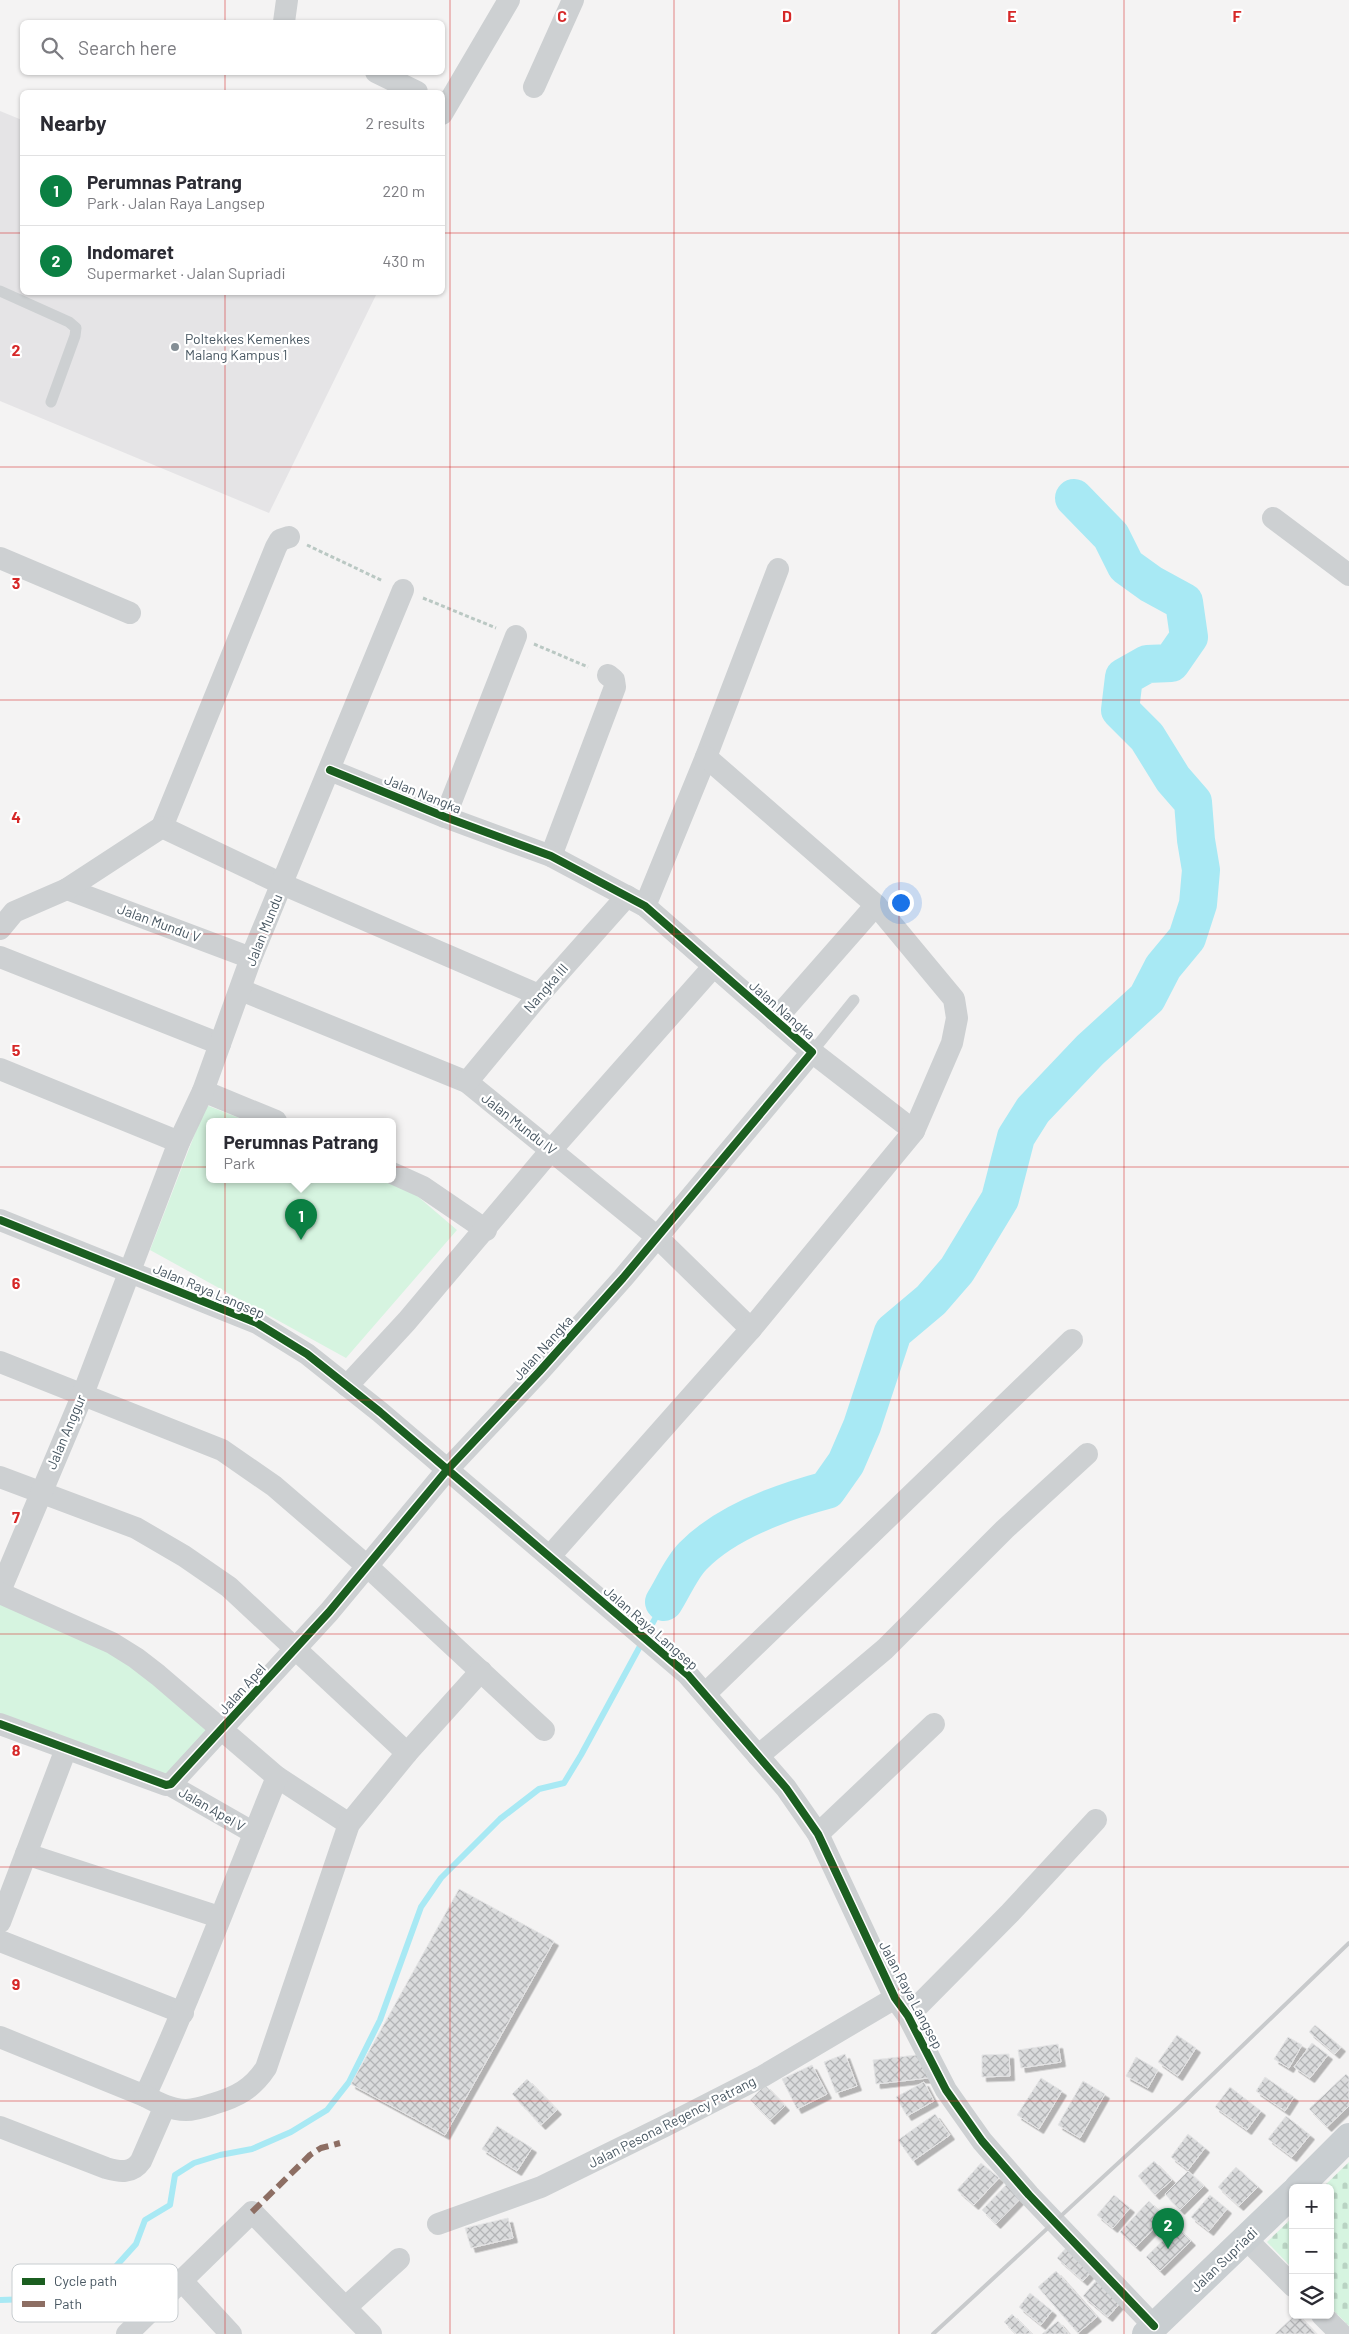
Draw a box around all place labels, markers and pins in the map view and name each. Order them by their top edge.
place label: Poltekkes Kemenkes Malang Kampus 1 [185,330,310,363]
marker: Poltekkes Kemenkes Malang Kampus 1 [169,341,181,353]
pin: 1 [285,1199,317,1240]
pin: 2 [1152,2208,1184,2249]

